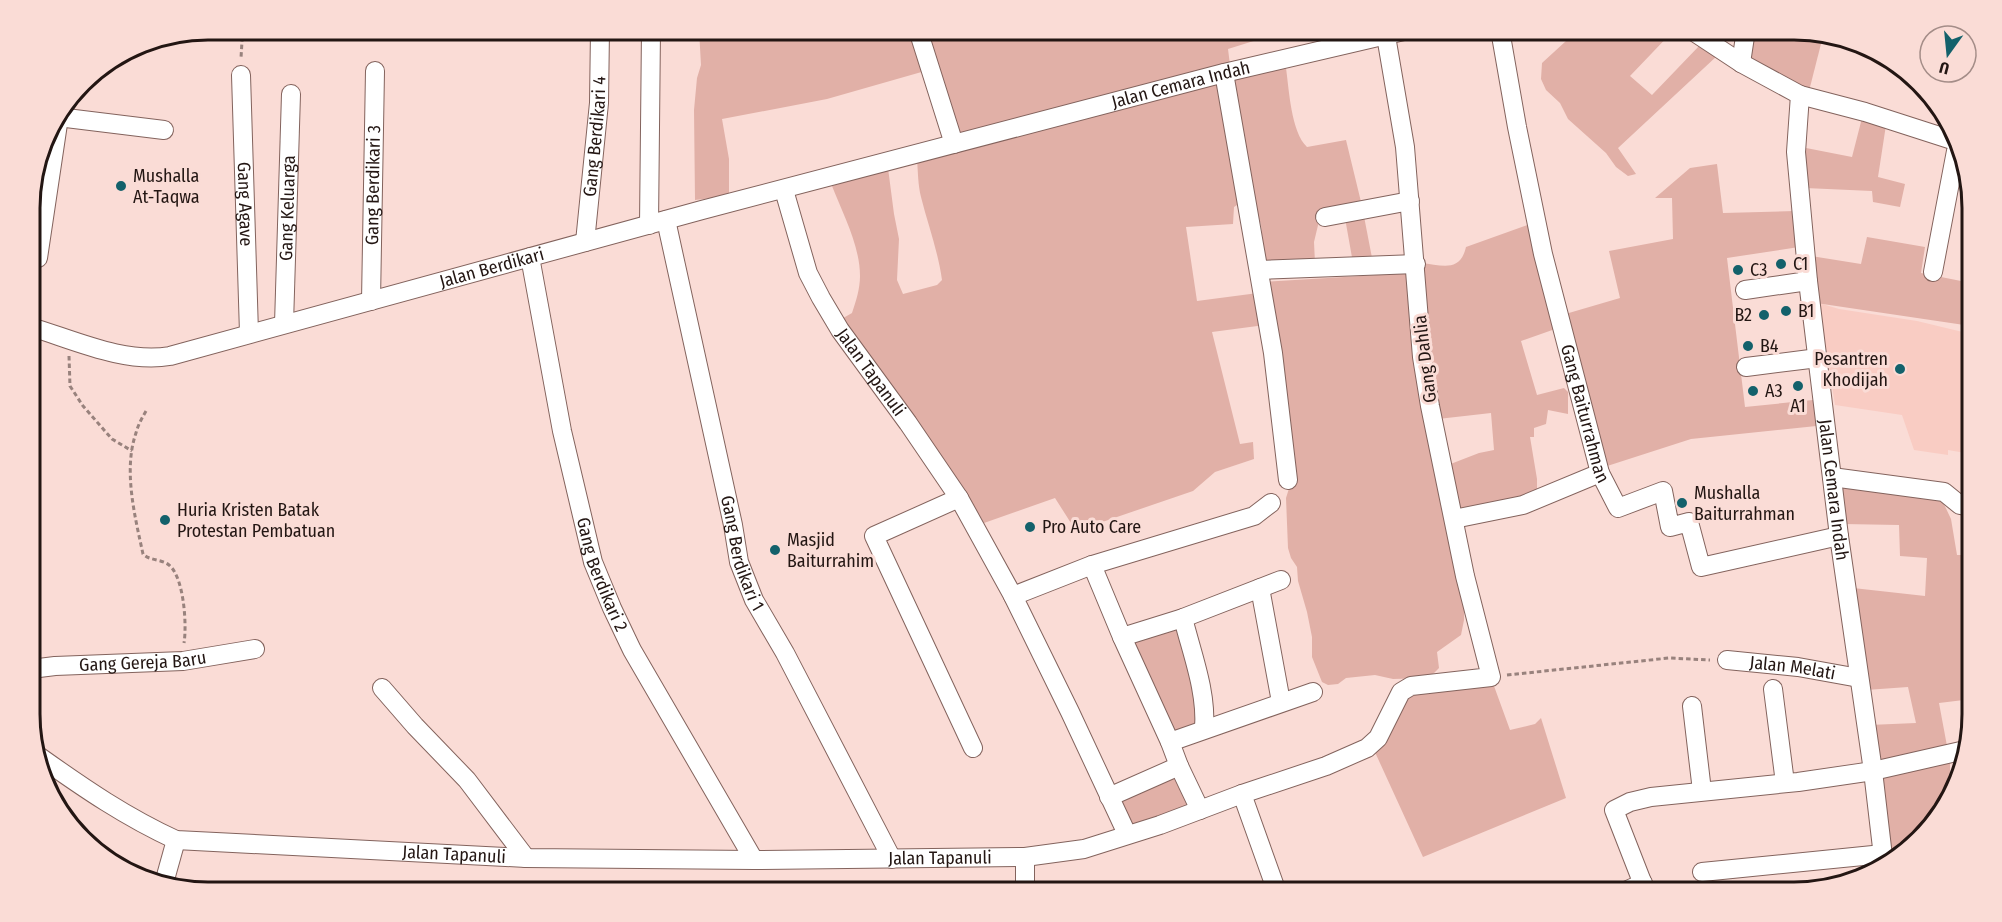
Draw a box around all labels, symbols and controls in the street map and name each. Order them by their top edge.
north arrow [1918,24,1978,84]
street label: Jalan Cemara Indah [1109,56,1252,113]
text: U [1937,58,1951,78]
street label: Gang Berdikari 4 [579,76,610,198]
street label: Gang Berdikari 3 [361,125,385,245]
street label: Gang Keluarga [275,155,300,261]
street label: Gang Agave [233,161,257,247]
place label: Mushalla At-Taqwa [133,165,200,208]
marker: Mushalla At-Taqwa [114,179,128,193]
street label: Jalan Berdikari [437,243,546,293]
place label: C1 [1793,253,1808,275]
marker: C1 [1774,257,1788,271]
place label: C3 [1750,259,1767,281]
marker: C3 [1731,263,1745,277]
place label: B1 [1798,300,1814,322]
place label: B2 [1734,304,1752,326]
marker: B1 [1779,304,1793,318]
marker: B2 [1757,308,1771,322]
street label: Gang Dahlia [1409,314,1441,404]
street label: Jalan Tapanuli [831,324,910,420]
place label: B4 [1760,335,1779,357]
marker: B4 [1741,339,1755,353]
street label: Gang Baiturrahman [1556,342,1614,487]
place label: Pesantren Khodijah [1814,348,1888,391]
marker: Pesantren Khodijah [1893,362,1907,376]
marker: A1 [1791,379,1805,393]
place label: A3 [1765,380,1783,402]
marker: A3 [1746,384,1760,398]
place label: A1 [1790,395,1806,417]
street label: Jalan Cemara Indah [1814,418,1853,562]
place label: Mushalla Baiturrahman [1694,482,1795,525]
street label: Gang Berdikari 1 [716,493,769,615]
marker: Mushalla Baiturrahman [1675,496,1689,510]
place label: Huria Kristen Batak Protestan Pembatuan [177,499,335,542]
marker: Huria Kristen Batak Protestan Pembatuan [158,513,172,527]
street label: Gang Berdikari 2 [572,515,633,635]
place label: Pro Auto Care [1042,516,1141,538]
marker: Pro Auto Care [1023,520,1037,534]
place label: Masjid Baiturrahim [787,529,874,572]
marker: Masjid Baiturrahim [768,543,782,557]
street label: Gang Gereja Baru [79,646,208,676]
street label: Jalan Melati [1749,651,1837,685]
street label: Jalan Tapanuli [402,841,506,868]
street label: Jalan Tapanuli [888,846,992,870]

